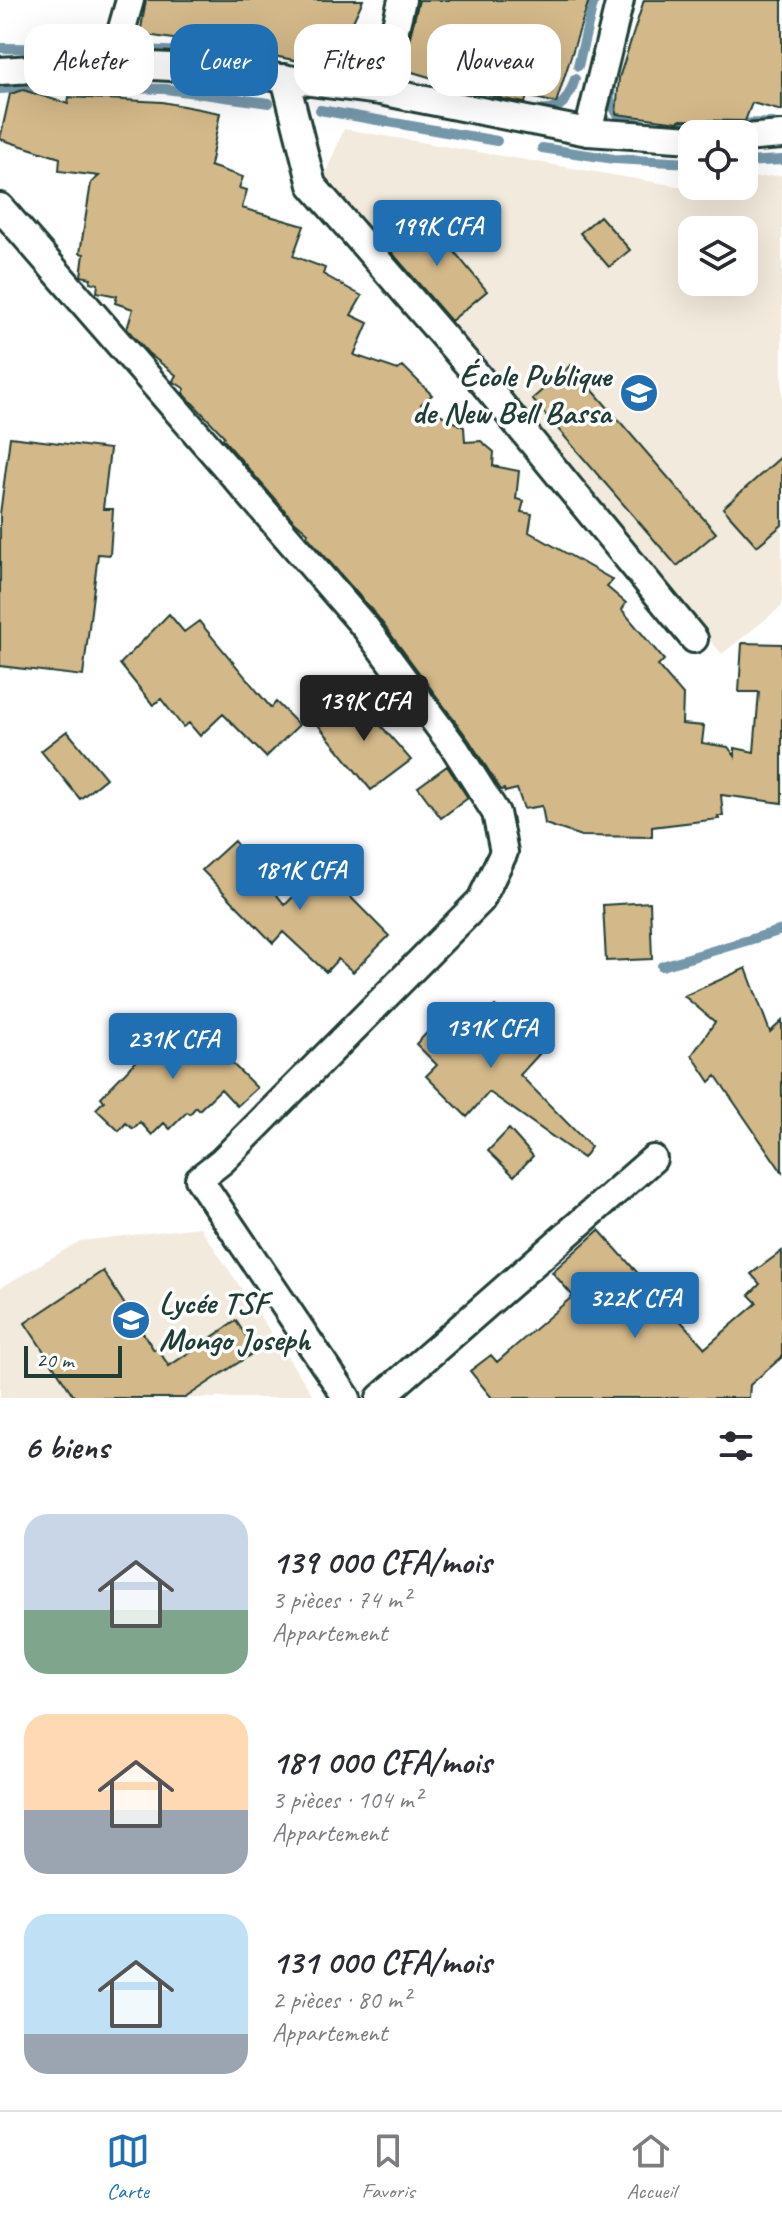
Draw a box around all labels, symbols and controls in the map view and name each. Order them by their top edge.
chip: Acheter [24,24,154,96]
chip: Louer [170,24,278,96]
chip: Filtres [294,24,411,96]
chip: Nouveau [427,24,561,96]
map controls [678,120,758,296]
button: locate [678,120,758,200]
pin: 199K CFA [354,200,520,268]
text: 199K CFA [391,209,483,242]
button: layers [678,216,758,296]
place label: École Publique de New Bell Bassa [412,355,614,433]
school or university icon: École Publique de New Bell Bassa [618,372,660,414]
pin: 139K CFA [281,675,447,743]
text: 139K CFA [318,684,410,717]
pin: 181K CFA [217,844,383,912]
text: 181K CFA [254,853,346,886]
pin: 131K CFA [408,1002,574,1070]
text: 131K CFA [445,1011,537,1044]
pin: 231K CFA [90,1013,256,1081]
text: 231K CFA [127,1022,219,1055]
pin: 322K CFA [552,1272,718,1340]
text: 322K CFA [589,1281,681,1314]
place label: Lycée TSF Mongo Joseph [159,1282,311,1360]
school or university icon: Lycée TSF Mongo Joseph [110,1299,152,1341]
scale bar [24,1342,122,1378]
text: 20 m [36,1346,73,1374]
icon: filters [714,1424,758,1468]
text: 6 biens [24,1425,109,1468]
text: 139 000 CFA/mois [272,1540,491,1583]
icon: home [88,1546,184,1642]
text: 3 pièces · 74 m² [272,1583,410,1616]
text: Appartement [272,1616,387,1649]
text: 181 000 CFA/mois [272,1740,491,1783]
icon: home [88,1746,184,1842]
text: 3 pièces · 104 m² [272,1783,421,1816]
text: Appartement [272,1816,387,1849]
text: 131 000 CFA/mois [272,1940,491,1983]
icon: home [88,1946,184,2042]
text: 2 pièces · 80 m² [272,1983,410,2016]
text: Appartement [272,2016,387,2049]
tab: Carte [106,2129,150,2205]
tab: Favoris [362,2129,415,2205]
tab: Accueil [626,2129,676,2205]

